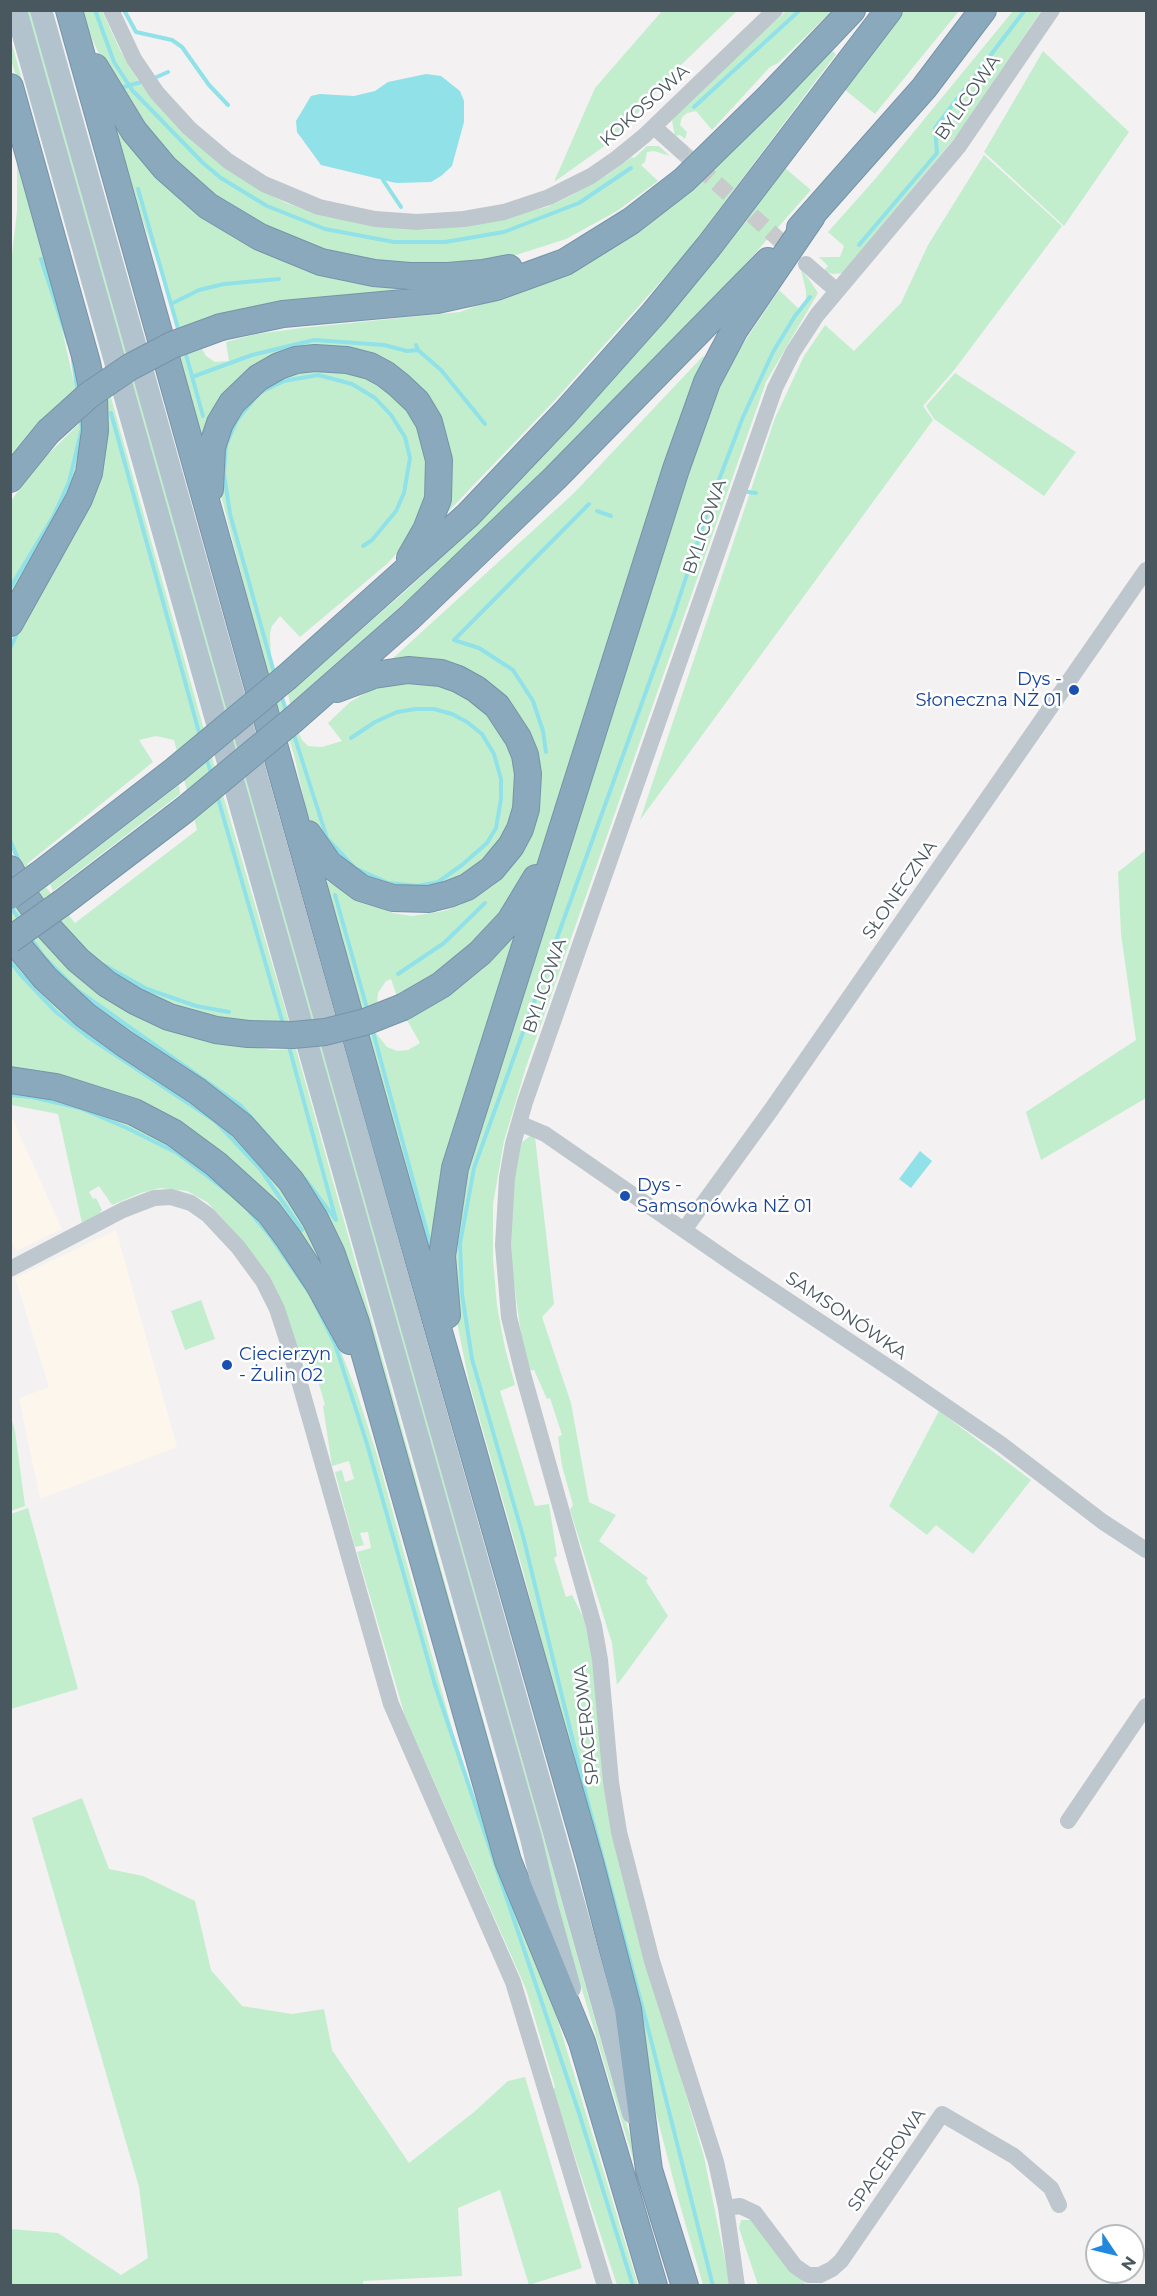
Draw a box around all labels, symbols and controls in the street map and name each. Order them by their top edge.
street label: BYLICOWA [931,51,1005,145]
street label: KOKOSOWA [596,60,694,152]
street label: BYLICOWA [679,477,731,577]
place label: Dys - Słoneczna NŻ 01 [915,669,1062,712]
marker: Dys - Słoneczna NŻ 01 [1067,683,1081,697]
street label: SŁONECZNA [858,837,942,943]
street label: BYLICOWA [519,936,571,1036]
place label: Dys - Samsonówka NŻ 01 [637,1175,812,1218]
marker: Dys - Samsonówka NŻ 01 [618,1189,632,1203]
street label: SAMSONÓWKA [781,1267,911,1365]
place label: Ciecierzyn - Żulin 02 [239,1344,331,1386]
marker: Ciecierzyn - Żulin 02 [220,1358,234,1372]
street label: SPACEROWA [570,1664,604,1786]
street label: SPACEROWA [844,2104,930,2216]
north arrow [1085,2224,1145,2284]
text: N [1117,2253,1140,2274]

